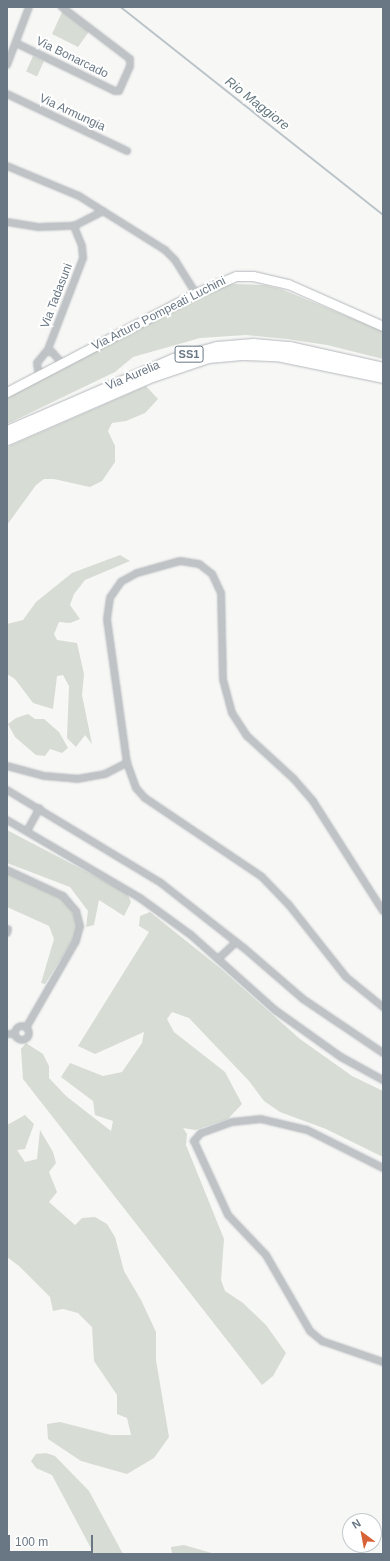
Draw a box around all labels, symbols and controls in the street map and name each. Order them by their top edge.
street label: Via Bonarcado [34,34,110,82]
water label: Rio Maggiore [222,74,292,134]
street label: Via Armungia [36,91,108,135]
street label: Via Tadasuni [38,261,76,331]
street label: Via Arturo Pompeati Luchini [90,274,228,354]
road number: SS1 [174,345,204,363]
street label: Via Aurelia [104,358,162,394]
north arrow [342,1513,382,1553]
text: N [350,1516,363,1531]
scale bar [10,1527,95,1553]
text: 100 m [15,1535,48,1549]

